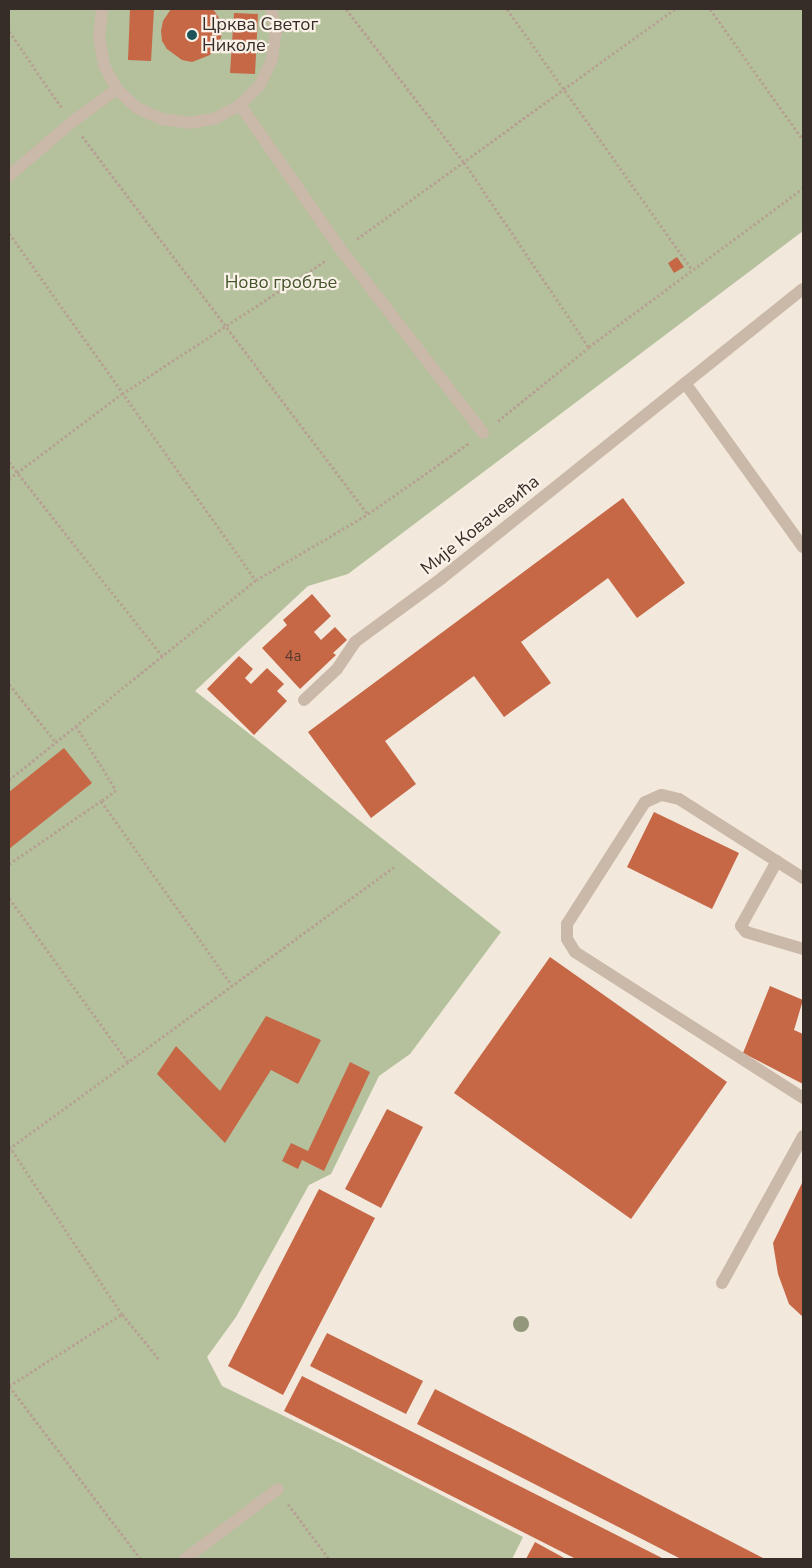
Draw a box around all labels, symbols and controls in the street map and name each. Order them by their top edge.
place label: Црква Светог Николе [202,14,318,56]
marker: Црква Светог Николе [186,29,198,41]
park label: Ново гробље [225,271,337,293]
street label: Мије Ковачевића [416,471,544,579]
house number: 4a [285,648,301,666]

